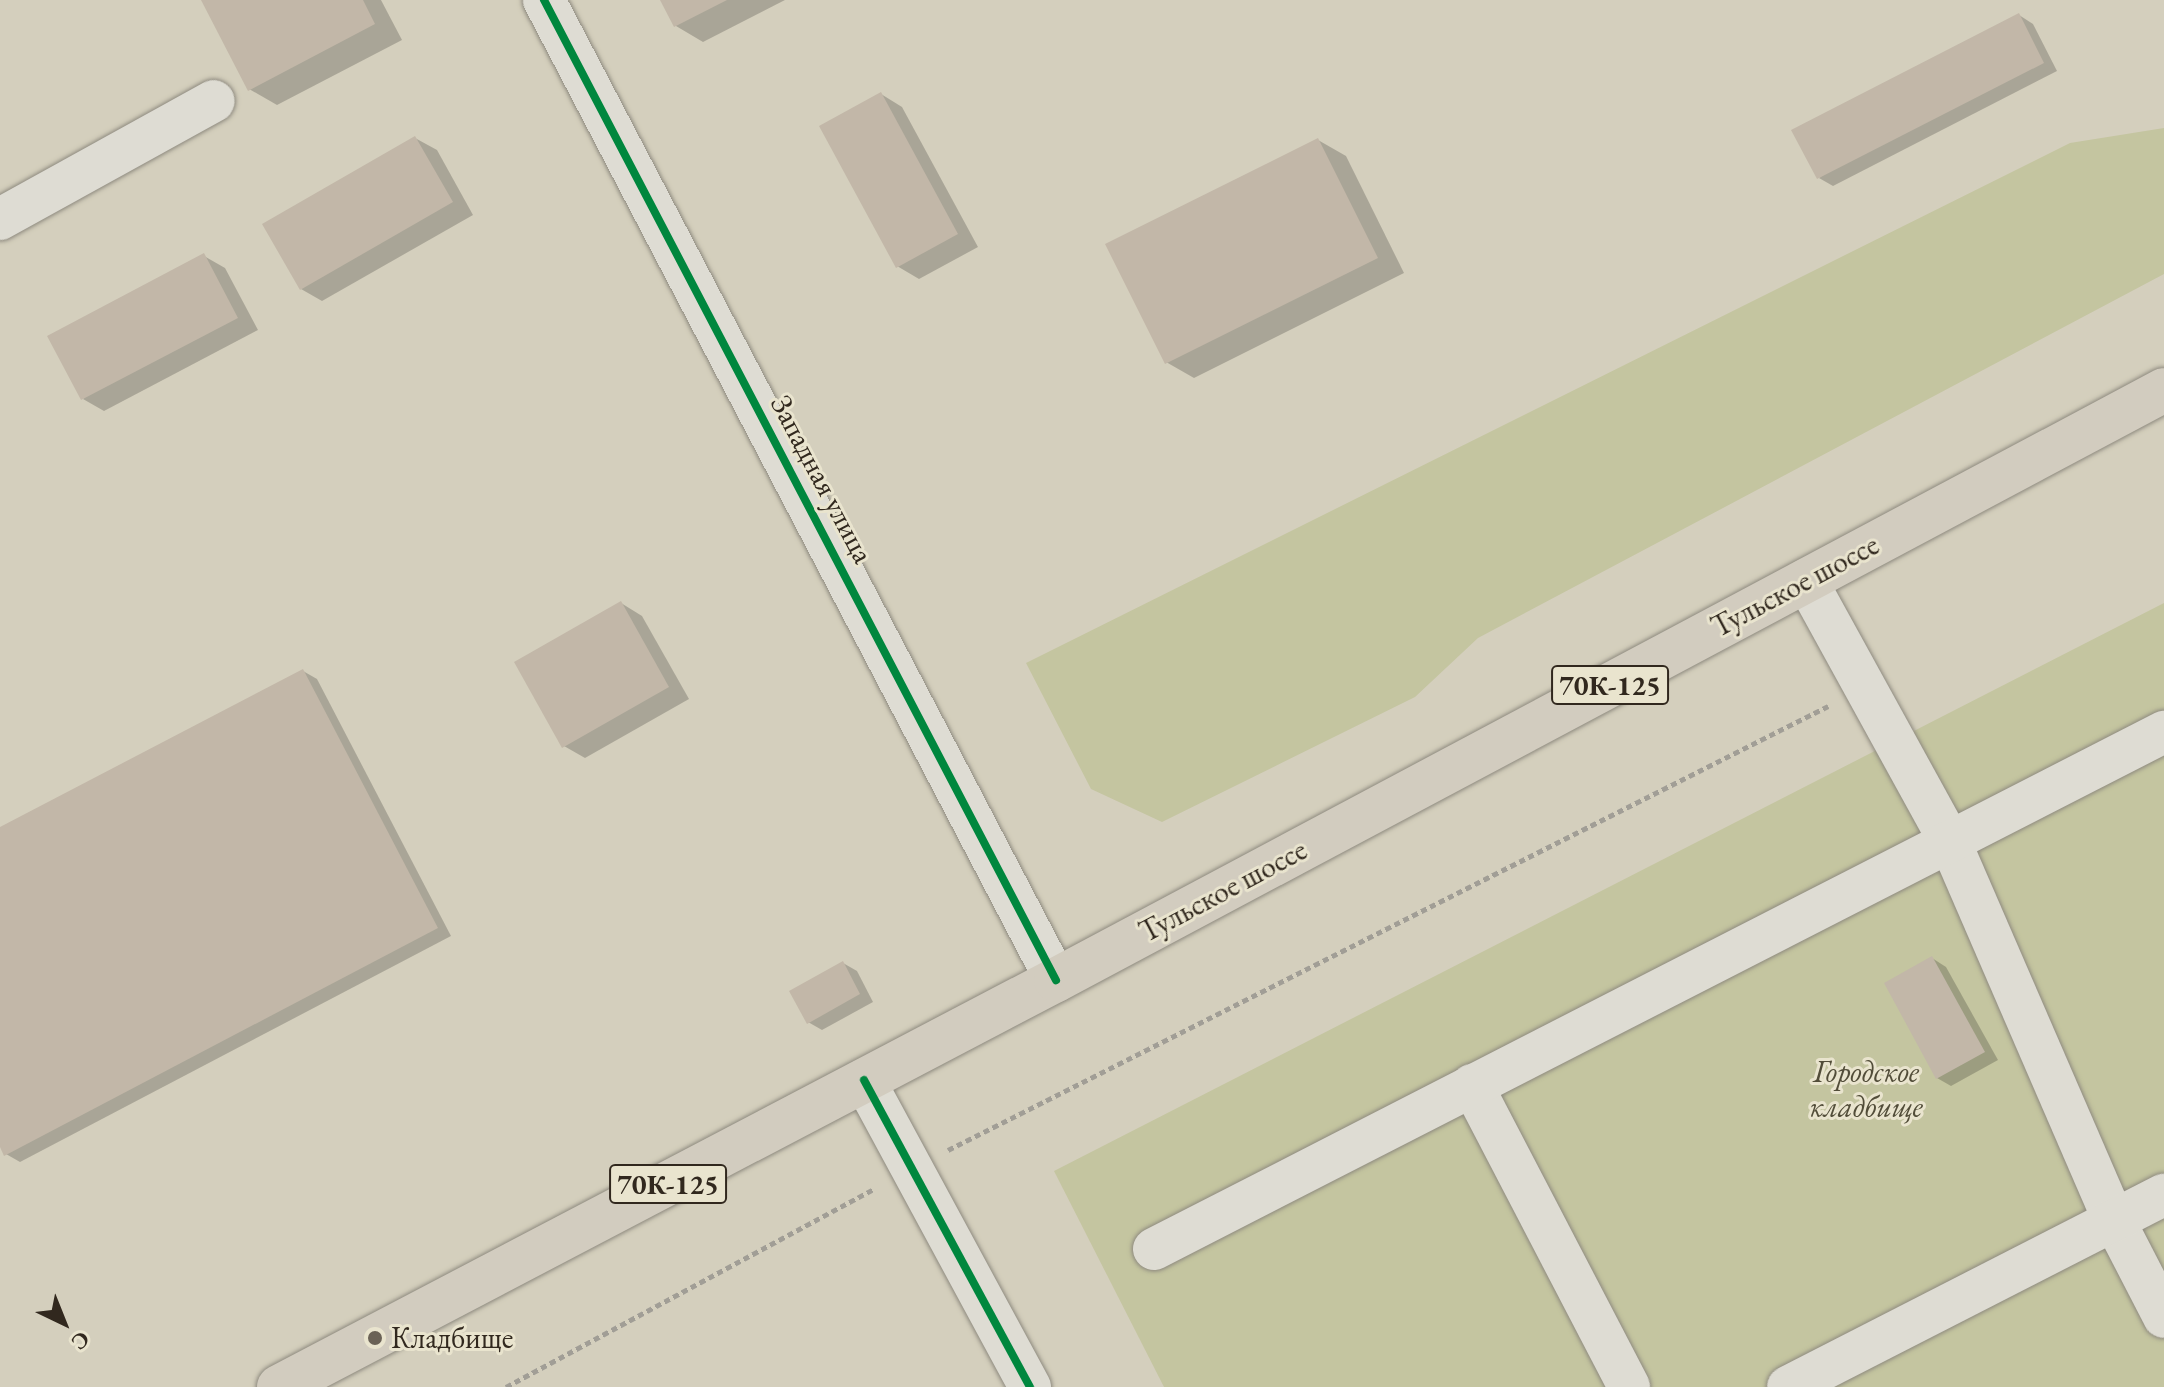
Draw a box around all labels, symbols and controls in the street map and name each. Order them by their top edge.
street label: Западная улица [763,389,881,569]
street label: Тульское шоссе [1705,527,1885,645]
road number: 70К-125 [1550,661,1670,709]
street label: Тульское шоссе [1133,832,1313,950]
park label: Городское кладбище [1809,1054,1923,1124]
road number: 70К-125 [608,1160,728,1208]
north arrow [24,1283,104,1363]
place label: Кладбище [391,1320,513,1356]
text: С [65,1325,96,1357]
marker: Кладбище [366,1329,384,1347]

